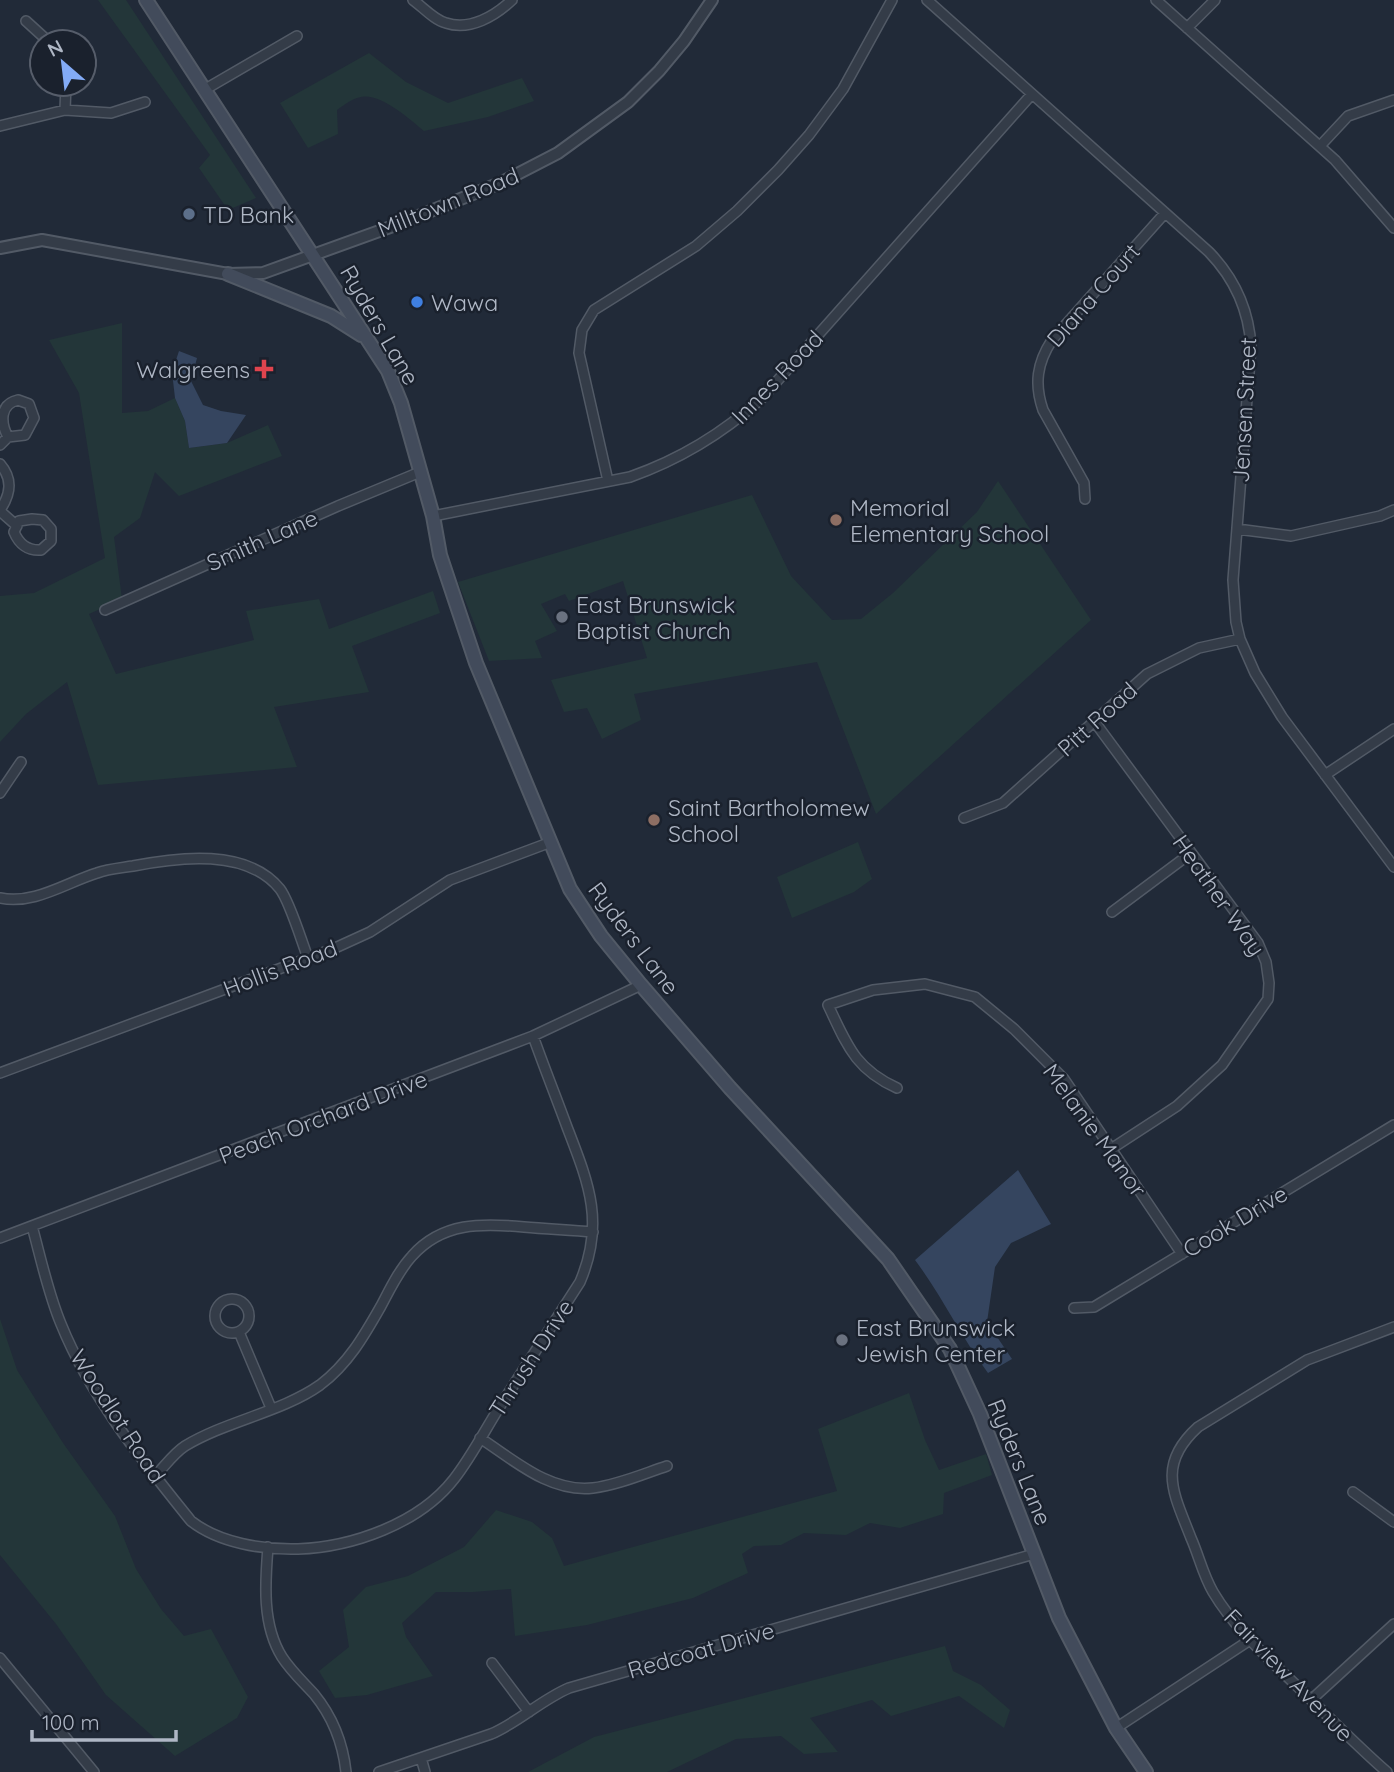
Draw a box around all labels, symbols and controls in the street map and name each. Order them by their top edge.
north arrow [28,28,98,98]
text: N [43,34,67,62]
street label: Milltown Road [373,160,523,244]
place label: TD Bank [203,200,294,229]
marker: TD Bank [181,206,197,222]
street label: Diana Court [1040,237,1146,353]
street label: Ryders Lane [334,260,426,390]
place label: Wawa [431,288,498,317]
marker: Wawa [409,294,425,310]
street label: Innes Road [725,324,829,430]
street label: Jensen Street [1226,336,1262,483]
place label: Walgreens [136,355,250,384]
marker: Walgreens [256,361,272,377]
place label: Memorial Elementary School [850,493,1049,548]
street label: Smith Lane [202,503,322,577]
marker: Memorial Elementary School [828,512,844,528]
place label: East Brunswick Baptist Church [576,590,735,645]
marker: East Brunswick Baptist Church [554,609,570,625]
street label: Pitt Road [1051,676,1143,762]
place label: Saint Bartholomew School [668,793,870,848]
marker: Saint Bartholomew School [646,812,662,828]
street label: Heather Way [1167,829,1271,961]
street label: Ryders Lane [582,876,686,1000]
street label: Hollis Road [219,933,341,1003]
street label: Melanie Manor [1037,1058,1153,1202]
street label: Peach Orchard Drive [215,1064,431,1170]
street label: Cook Drive [1177,1179,1293,1263]
street label: Thrush Drive [482,1294,580,1422]
place label: East Brunswick Jewish Center [856,1313,1015,1368]
marker: East Brunswick Jewish Center [834,1332,850,1348]
street label: Woodlot Road [64,1344,172,1488]
street label: Ryders Lane [982,1395,1058,1529]
street label: Fairview Avenue [1218,1602,1360,1748]
street label: Redcoat Drive [624,1615,778,1685]
scale bar [32,1698,175,1742]
text: 100 m [42,1709,100,1735]

